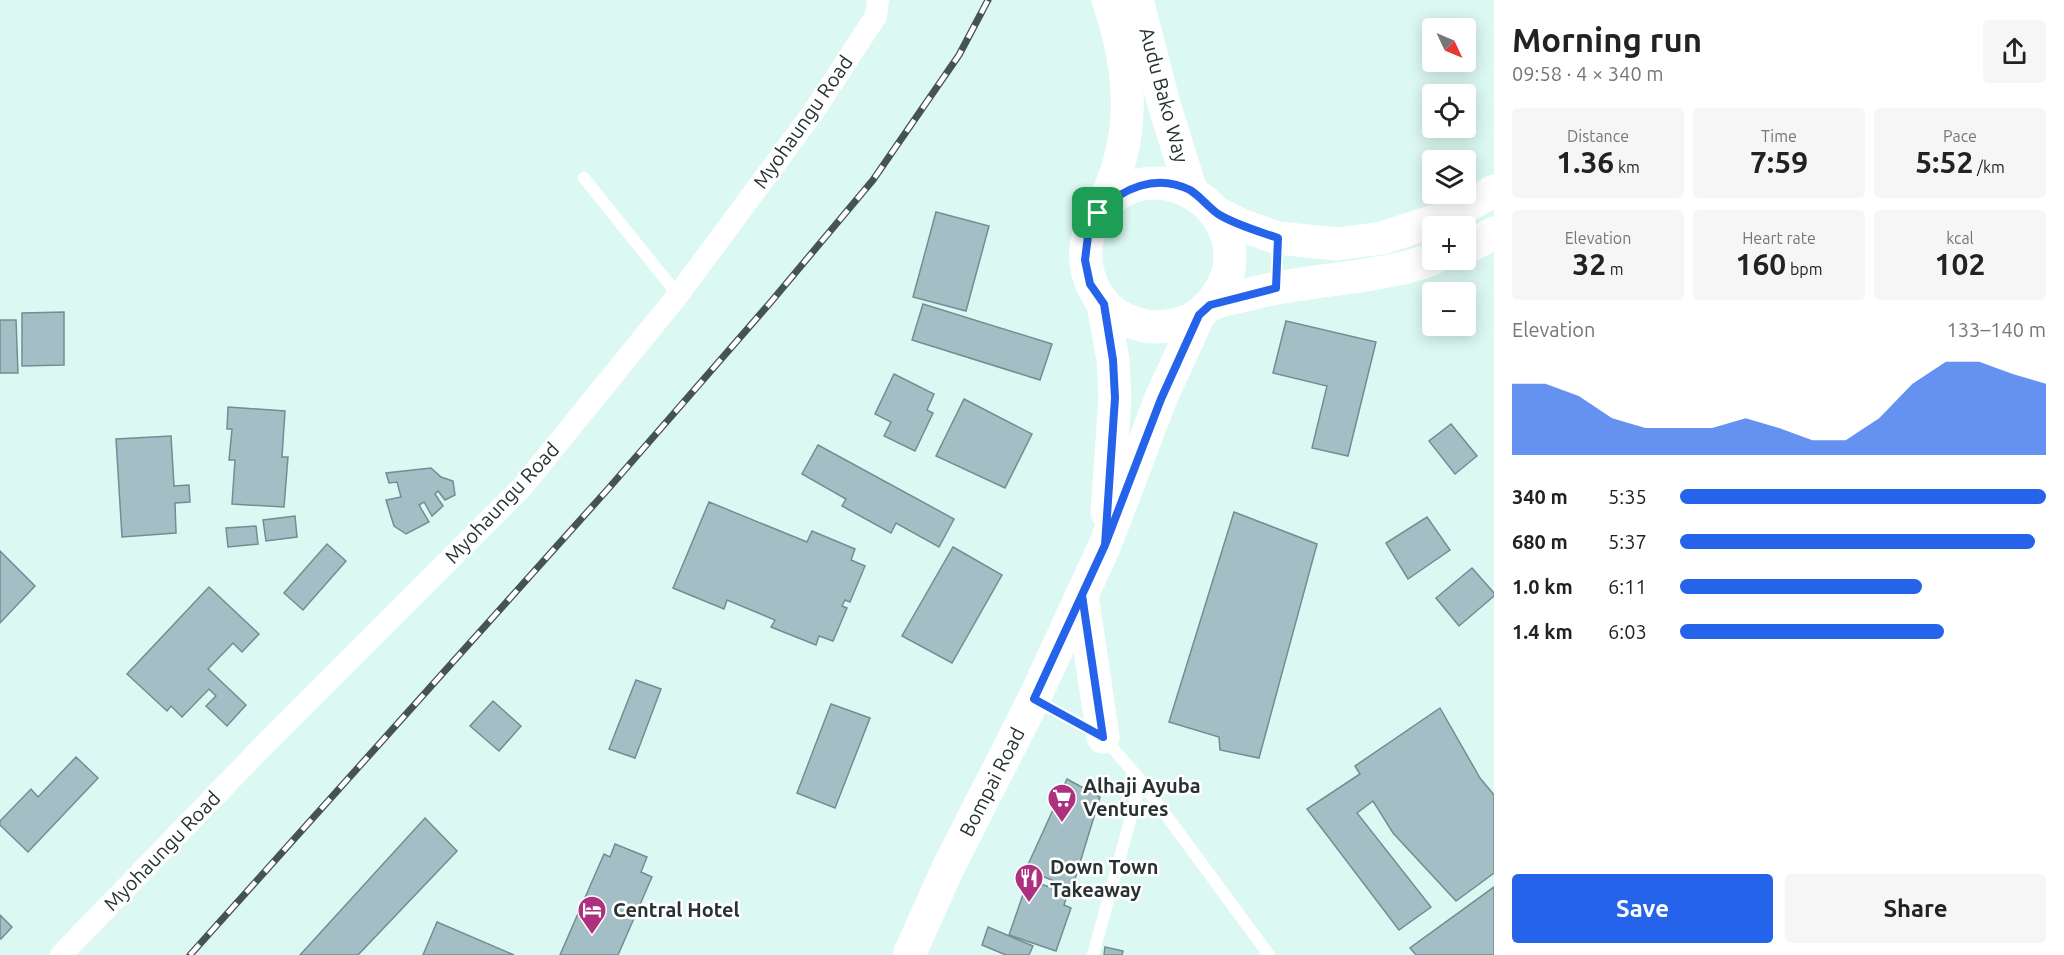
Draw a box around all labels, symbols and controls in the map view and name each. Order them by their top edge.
north arrow [1422,18,1476,72]
map controls [1422,18,1476,336]
button: share [1983,20,2046,83]
text: Morning run [1512,21,1702,58]
street label: Audu Bako Way [1135,25,1194,165]
street label: Myohaungu Road [748,51,857,193]
text: 09:58 · 4 × 340 m [1512,62,1664,85]
button: locate [1422,84,1476,138]
text: Distance [1567,127,1629,145]
text: Time [1761,127,1797,145]
text: Pace [1943,127,1977,145]
text: 1.36 [1556,145,1614,179]
text: 7:59 [1750,145,1808,179]
text: 5:52 [1915,145,1973,179]
button: layers [1422,150,1476,204]
text: km [1614,158,1640,176]
text: /km [1973,158,2005,176]
pin [1072,187,1123,238]
icon: arrive [1081,196,1114,229]
button: + [1422,216,1476,270]
text: Elevation [1565,229,1631,247]
text: Heart rate [1742,229,1816,247]
text: kcal [1946,229,1974,247]
text: 32 [1572,247,1606,281]
text: 160 [1736,247,1786,281]
text: 102 [1935,247,1985,281]
text: m [1606,260,1624,278]
text: bpm [1786,260,1822,278]
button: − [1422,282,1476,336]
text: Elevation [1512,318,1595,341]
text: 133–140 m [1947,318,2046,341]
street label: Myohaungu Road [440,437,564,568]
text: 340 m [1512,485,1568,508]
text: 5:35 [1608,485,1647,508]
text: 680 m [1512,530,1568,553]
text: 5:37 [1608,530,1647,553]
text: 1.0 km [1512,575,1573,598]
text: 6:11 [1608,575,1647,598]
text: 1.4 km [1512,620,1573,643]
text: 6:03 [1608,620,1647,643]
street label: Bompai Road [954,723,1029,840]
place label: Alhaji Ayuba Ventures [1083,774,1201,820]
supermarket icon: Alhaji Ayuba Ventures [1046,782,1078,824]
street label: Myohaungu Road [99,786,224,915]
place label: Down Town Takeaway [1050,855,1158,901]
restaurant icon: Down Town Takeaway [1013,862,1045,904]
button: Save [1512,874,1773,943]
button: Share [1785,874,2046,943]
hotel icon: Central Hotel [576,894,608,936]
place label: Central Hotel [613,898,740,921]

